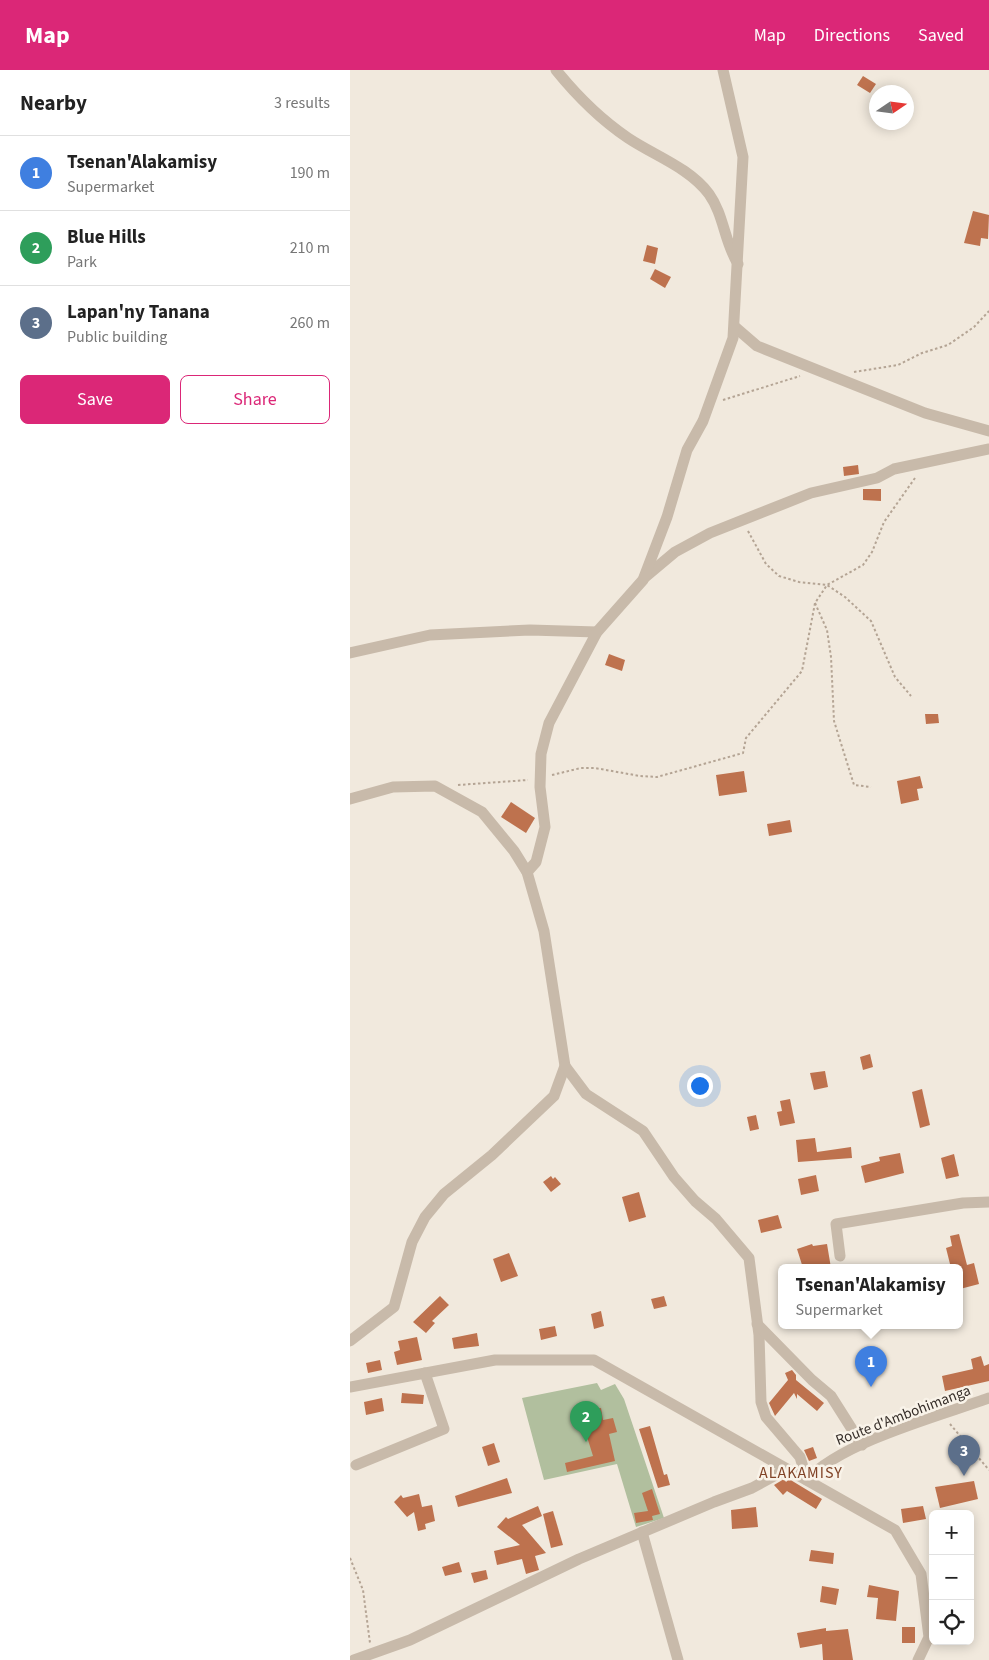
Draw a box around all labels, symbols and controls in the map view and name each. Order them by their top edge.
text: Map [25,18,70,53]
text: Map [754,23,786,48]
text: Directions [814,23,890,48]
text: Saved [918,23,964,48]
north arrow [869,85,914,130]
text: Nearby [20,88,87,118]
text: 3 results [274,92,330,114]
text: Tsenan'Alakamisy [67,149,217,176]
text: 1 [32,162,40,184]
text: 190 m [290,162,330,184]
text: Supermarket [67,176,154,198]
text: Blue Hills [67,224,146,251]
text: 2 [32,237,40,259]
text: 210 m [290,237,330,259]
text: Park [67,251,97,273]
text: Lapan'ny Tanana [67,299,210,326]
text: 3 [32,312,40,334]
text: 260 m [290,312,330,334]
text: Public building [67,326,167,348]
button: Save [20,375,170,424]
button: Share [180,375,330,424]
your location [687,1073,713,1099]
popup [778,1264,963,1329]
text: Tsenan'Alakamisy [795,1272,946,1299]
text: Supermarket [795,1299,883,1321]
pin: 1 [855,1346,887,1387]
street label: Route d'Ambohimanga [833,1380,974,1451]
pin: 2 [570,1401,602,1442]
pin: 3 [948,1435,980,1476]
district label: ALAKAMISY [759,1462,843,1484]
map controls [929,1510,974,1645]
button: + [929,1510,974,1555]
button: − [929,1555,974,1600]
button: locate [929,1600,974,1645]

